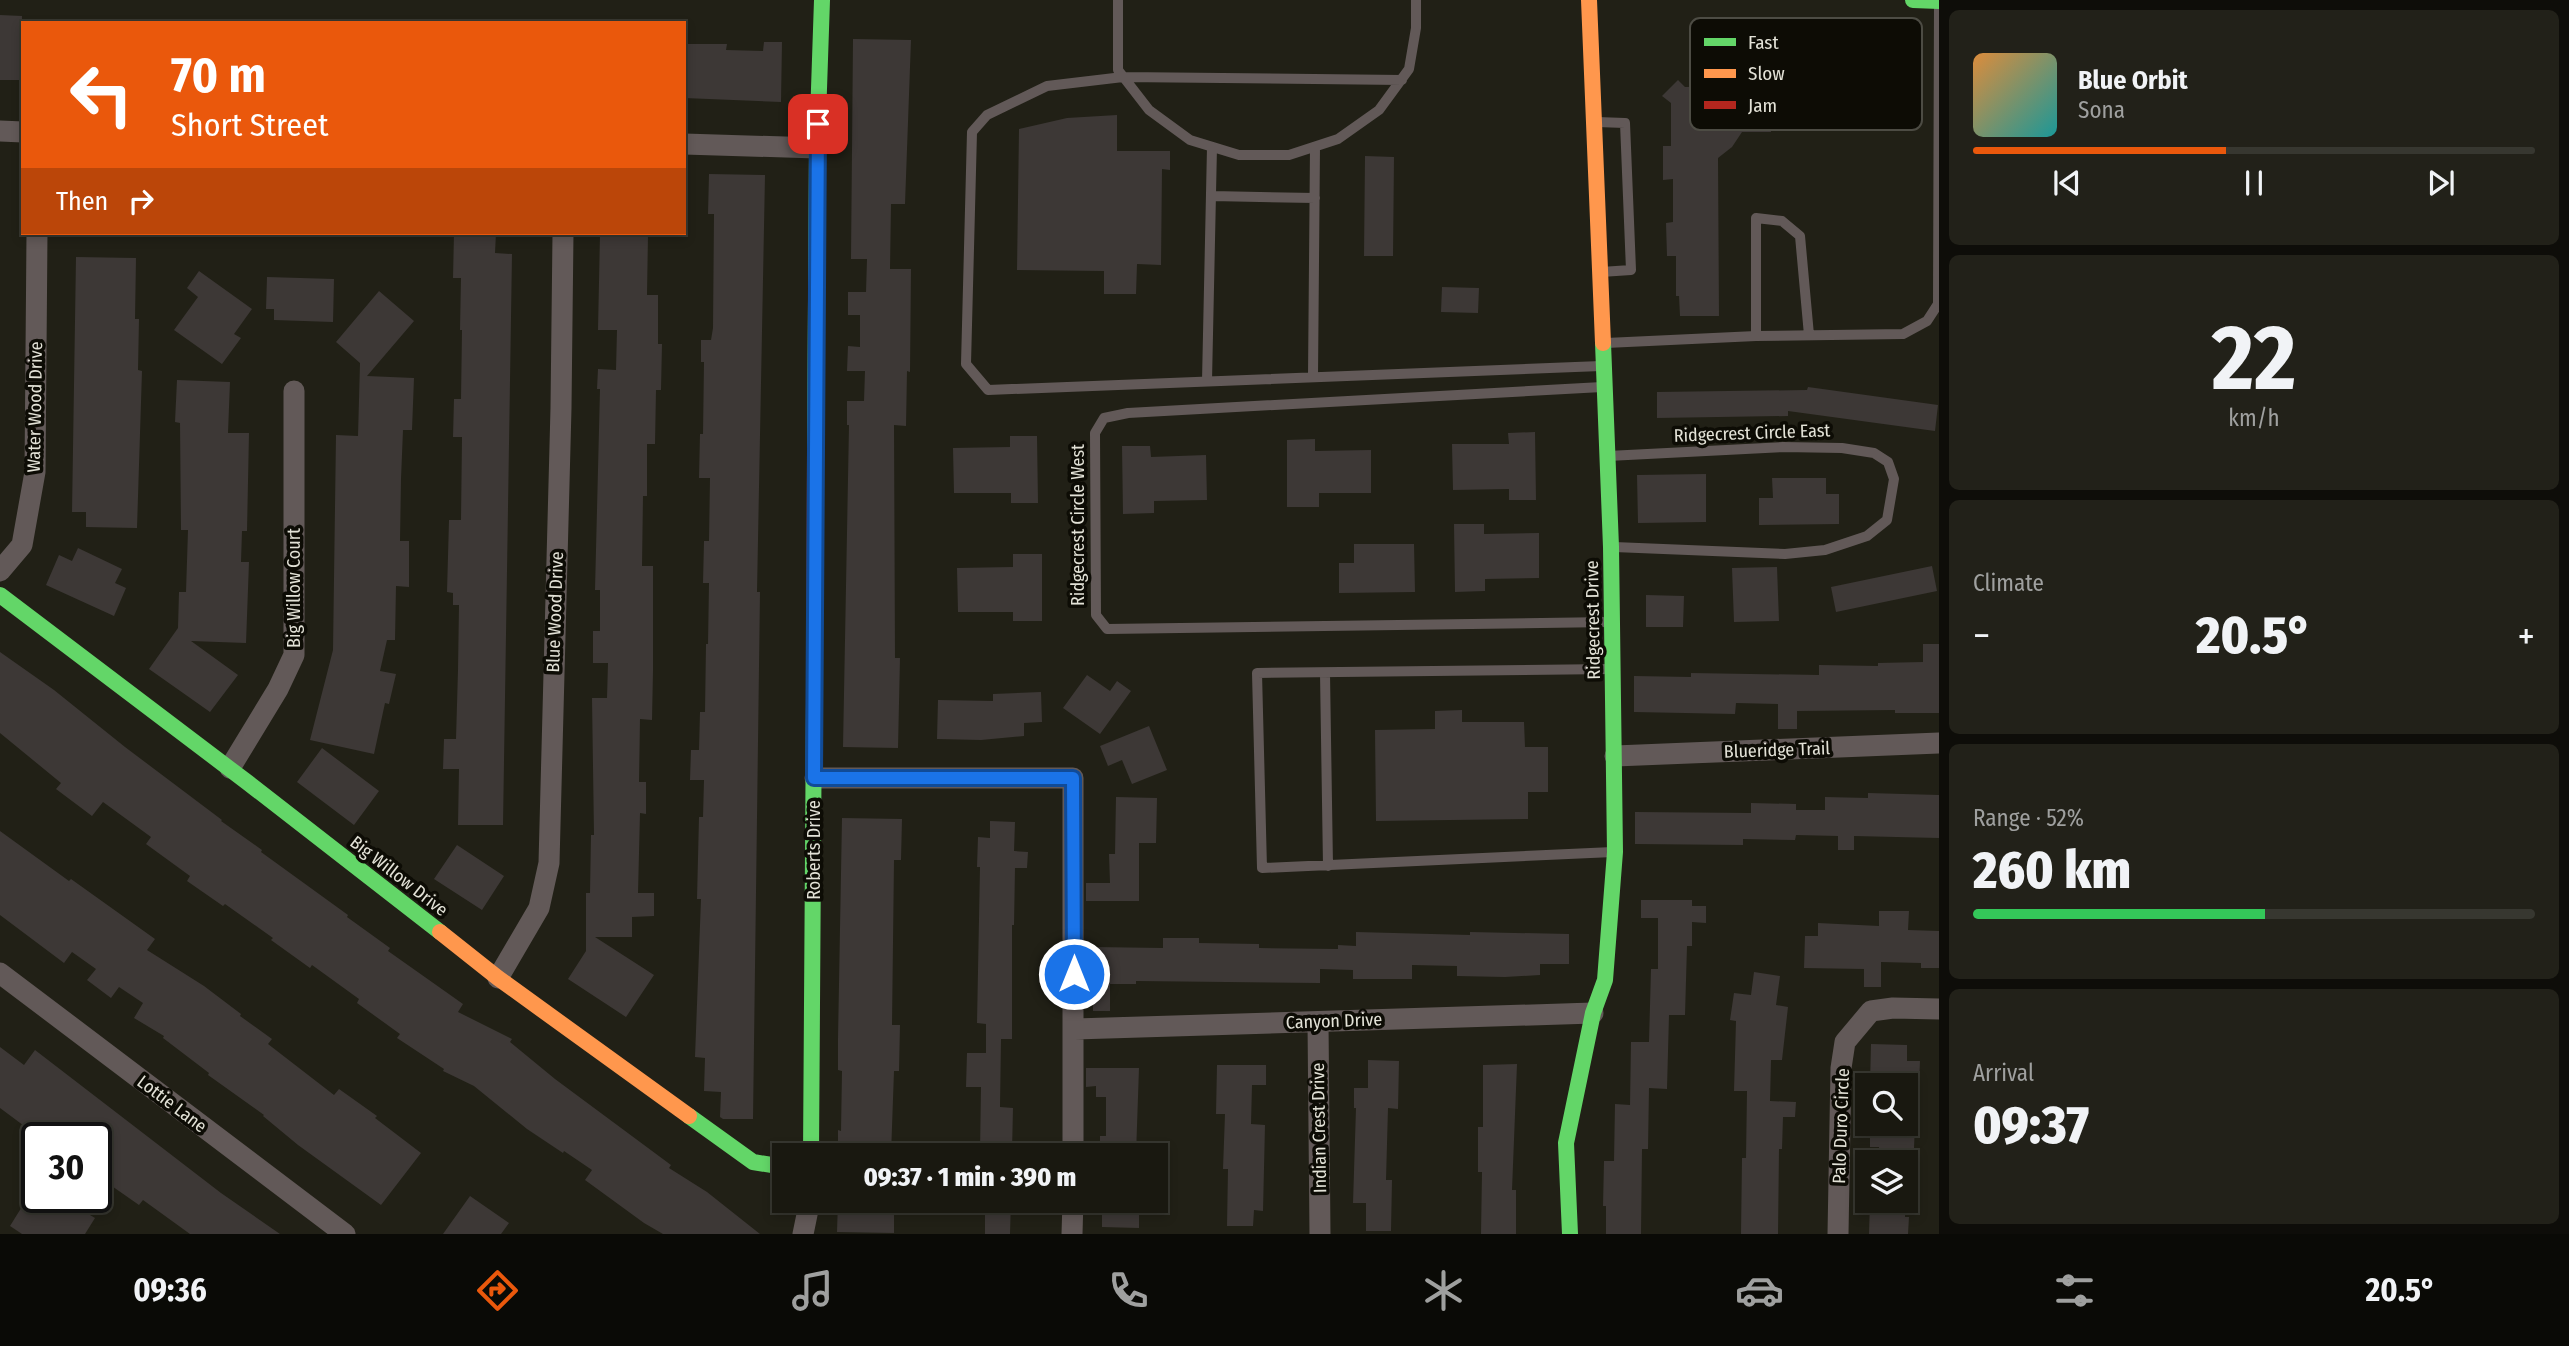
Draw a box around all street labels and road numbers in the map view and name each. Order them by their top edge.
street label: Water Wood Drive [23,341,47,473]
street label: Ridgecrest Circle East [1673,419,1831,447]
street label: Ridgecrest Circle West [1067,444,1089,606]
street label: Big Willow Court [283,528,305,648]
street label: Blue Wood Drive [542,551,568,673]
street label: Ridgecrest Drive [1581,560,1605,680]
street label: Blueridge Trail [1724,737,1831,763]
street label: Roberts Drive [803,800,825,900]
street label: Big Willow Drive [346,831,452,921]
street label: Canyon Drive [1285,1008,1383,1034]
street label: Indian Crest Drive [1307,1063,1331,1193]
street label: Palo Duro Circle [1828,1068,1854,1184]
street label: Lottie Lane [133,1071,211,1137]

